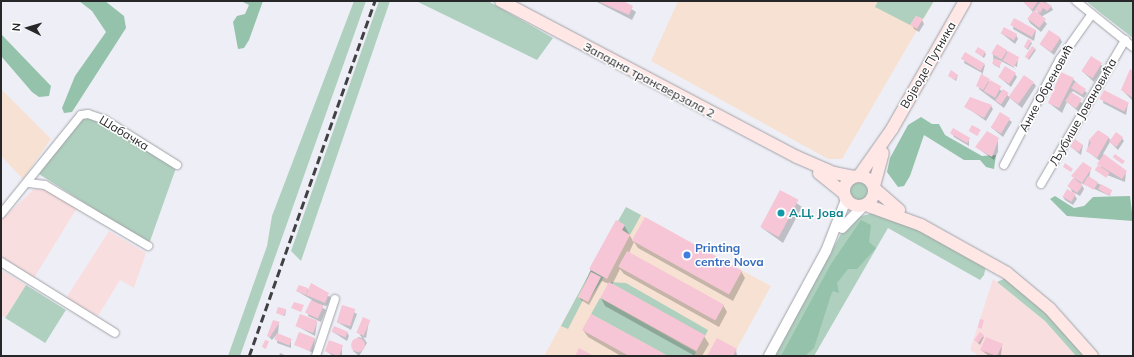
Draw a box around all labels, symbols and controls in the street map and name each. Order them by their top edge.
north arrow [8,8,48,48]
street label: Војводе Путника [897,19,959,111]
text: N [9,22,23,32]
street label: Западна трансверзала 2 [581,39,717,121]
street label: Анке Обреновић [1016,42,1076,134]
street label: Љубише Јовановића [1046,56,1120,168]
street label: Шабачка [97,113,151,153]
place label: А.Ц. Јова [789,206,844,220]
marker: А.Ц. Јова [776,208,786,218]
place label: Printing centre Nova [695,241,764,269]
marker: Printing centre Nova [682,250,692,260]

